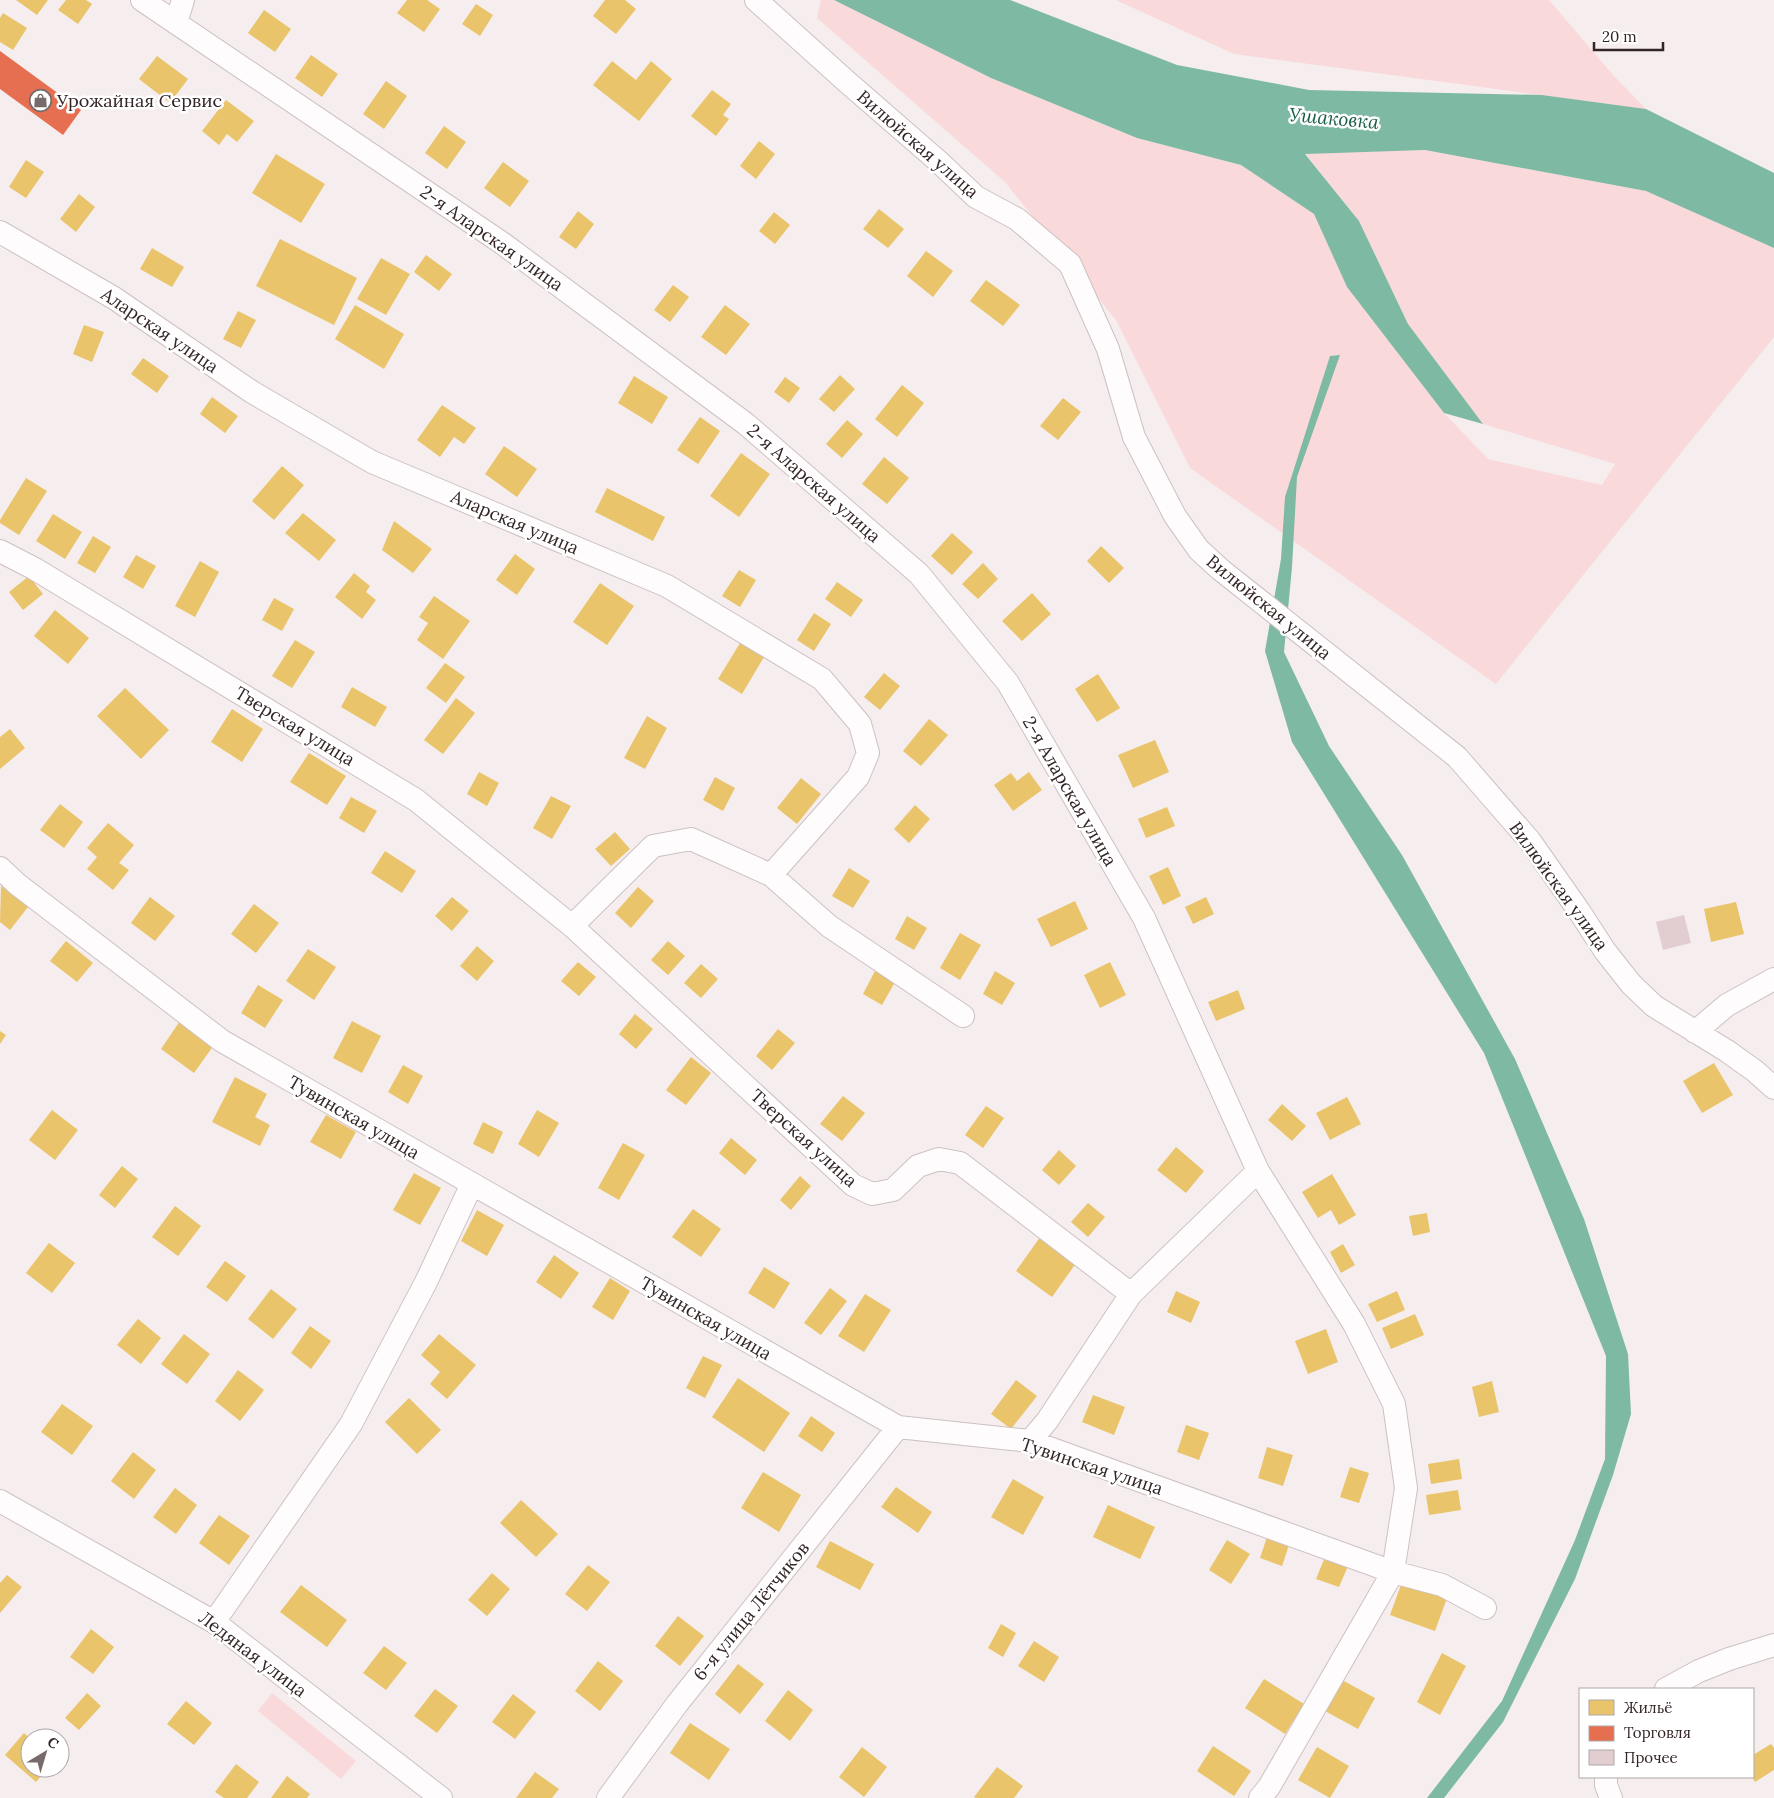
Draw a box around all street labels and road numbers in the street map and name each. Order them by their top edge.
street label: Вилюйская улица [852,85,984,203]
street label: 2-я Аларская улица [416,180,568,296]
street label: Аларская улица [96,282,223,378]
street label: 2-я Аларская улица [743,419,885,547]
street label: Аларская улица [447,484,582,559]
street label: Вилюйская улица [1202,550,1336,664]
street label: Тверская улица [231,681,359,771]
street label: 2-я Аларская улица [1018,712,1122,870]
street label: Вилюйская улица [1504,817,1614,955]
street label: Тувинская улица [284,1070,424,1164]
street label: Тверская улица [746,1084,862,1192]
street label: Тувинская улица [636,1271,776,1365]
street label: Тувинская улица [1018,1432,1166,1500]
street label: 6-я улица Лётчиков [688,1537,814,1685]
street label: Ледяная улица [194,1606,312,1702]

